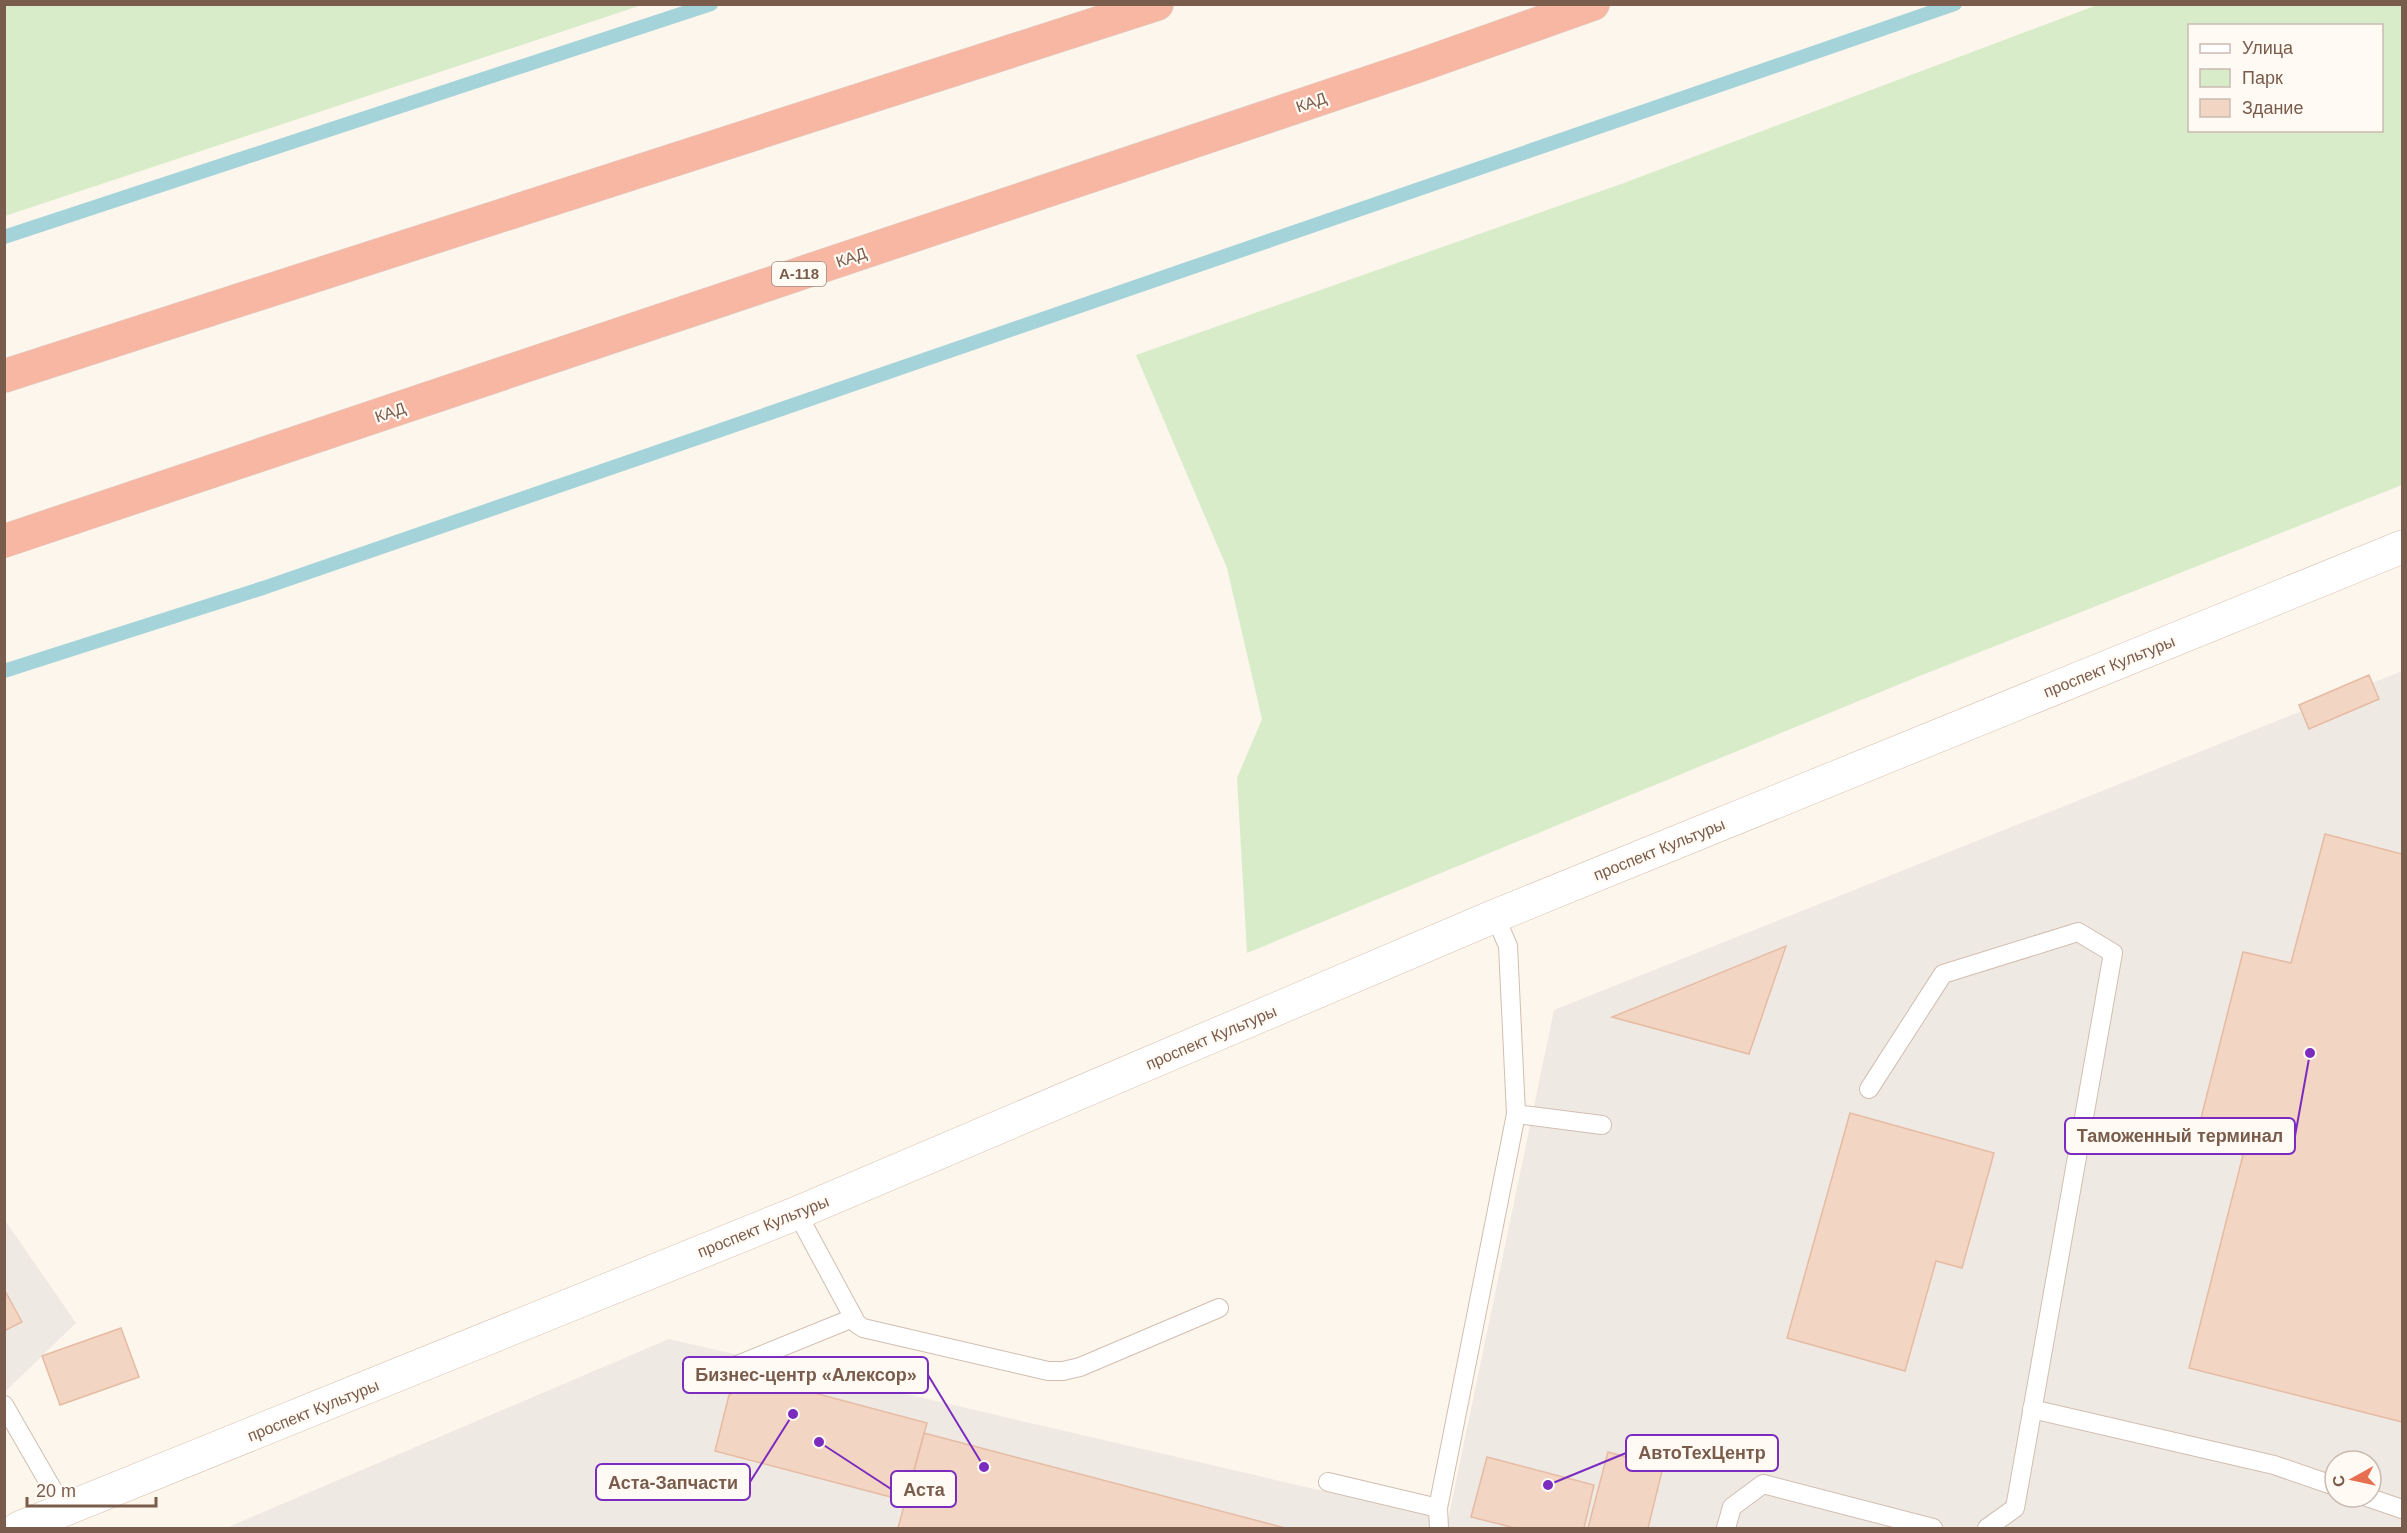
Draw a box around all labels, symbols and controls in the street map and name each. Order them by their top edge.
legend [2188,24,2383,132]
text: Улица [2242,38,2294,58]
text: Парк [2242,68,2283,88]
street label: КАД [1294,89,1329,116]
text: Здание [2242,98,2303,118]
street label: КАД [834,244,869,271]
road number: А-118 [772,262,826,286]
street label: КАД [373,399,408,426]
street label: проспект Культуры [2041,632,2177,701]
street label: проспект Культуры [1591,815,1727,884]
street label: проспект Культуры [1143,1002,1279,1073]
callout: Таможенный терминал [2065,1118,2295,1154]
text: Таможенный терминал [2077,1126,2283,1146]
street label: проспект Культуры [695,1192,831,1261]
callout: Бизнес-центр «Алексор» [683,1357,928,1393]
text: Бизнес-центр «Алексор» [695,1365,917,1385]
street label: проспект Культуры [245,1376,381,1445]
callout: АвтоТехЦентр [1626,1435,1778,1471]
text: АвтоТехЦентр [1638,1443,1766,1463]
north arrow [2323,1449,2383,1509]
callout: Аста-Запчасти [596,1464,750,1500]
scale bar [27,1470,156,1508]
callout: Аста [891,1471,956,1507]
text: Аста-Запчасти [608,1473,738,1493]
text: С [2329,1474,2348,1488]
text: Аста [903,1480,946,1500]
text: 20 m [36,1481,76,1501]

